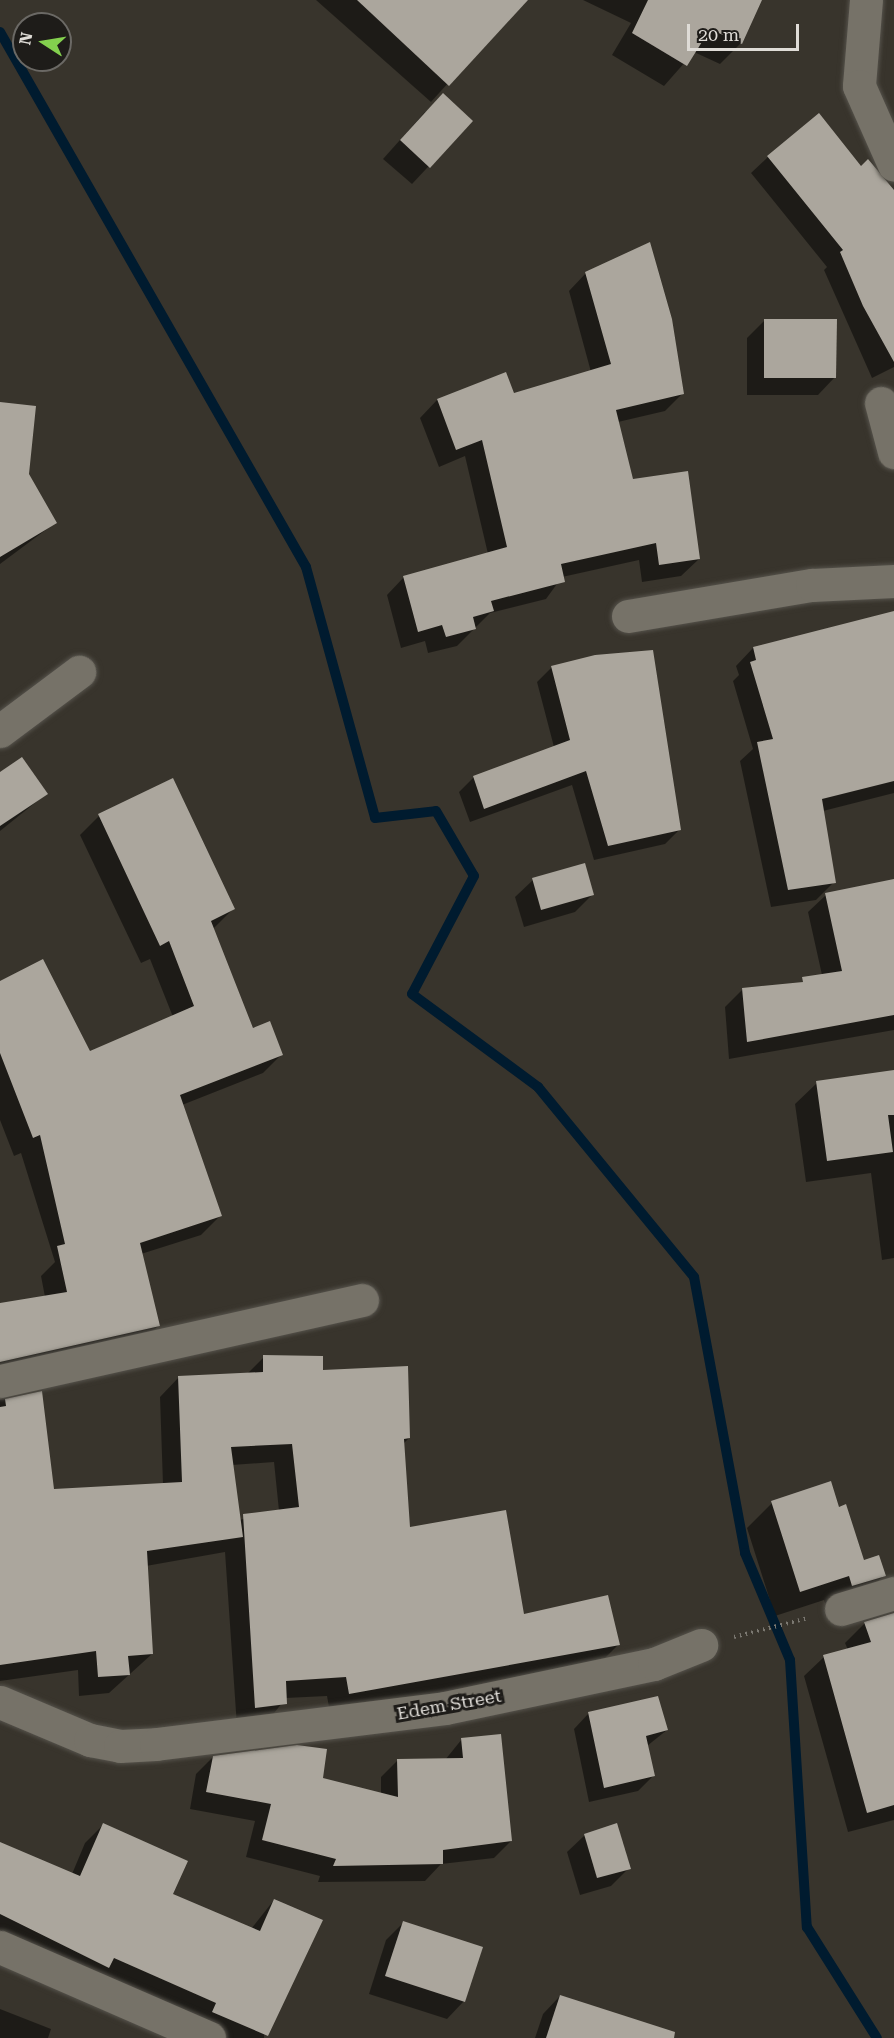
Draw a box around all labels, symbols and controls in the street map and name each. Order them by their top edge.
north arrow [12,12,72,72]
scale bar [690,12,802,50]
text: 20 m [698,24,739,45]
text: N [15,31,36,47]
street label: Edem Street [395,1685,503,1725]

